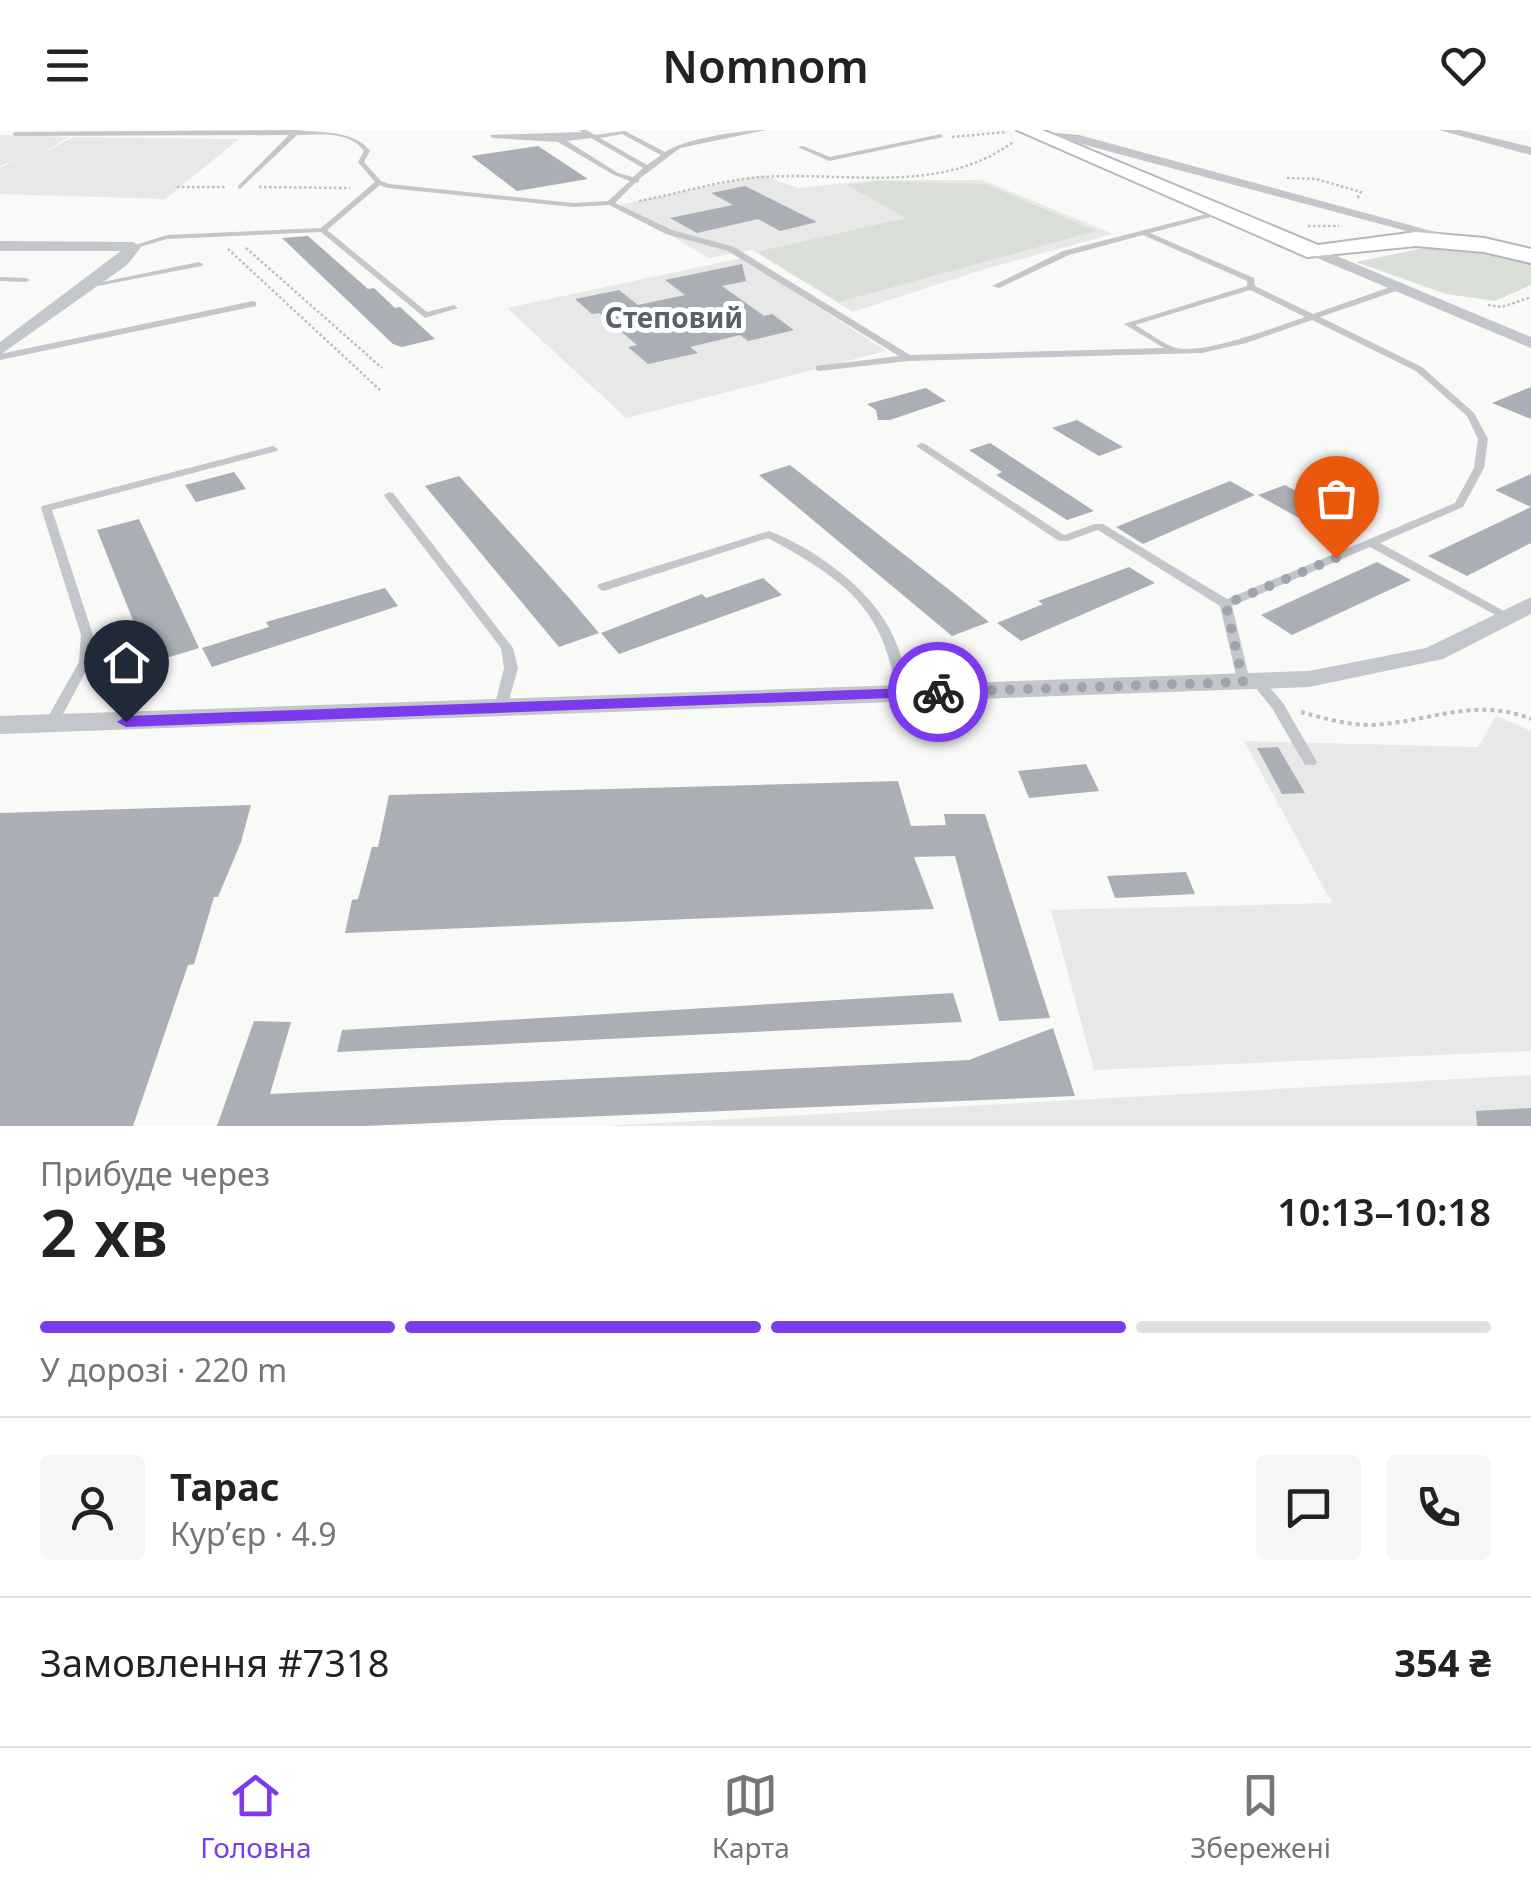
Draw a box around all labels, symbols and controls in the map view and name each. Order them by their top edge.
text: Nomnom [662,35,869,96]
icon: menu [40,38,95,93]
icon: heart [1436,38,1491,93]
district label: Степовий [605,298,743,336]
pin [1294,456,1379,559]
icon: bag [1309,471,1364,526]
pin [84,620,169,723]
icon: home [99,635,154,690]
courier [888,642,988,742]
icon: bike [911,665,966,720]
text: Прибуде через [40,1152,270,1195]
text: 10:13–10:18 [1277,1185,1491,1237]
text: 2 хв [40,1188,168,1276]
text: У дорозі · 220 m [40,1348,287,1391]
button: person [40,1455,145,1560]
button: chat [1256,1455,1361,1560]
button: phone [1386,1455,1491,1560]
text: Тарас [170,1460,280,1512]
text: Кур’єр · 4.9 [170,1512,337,1555]
text: Замовлення #7318 [40,1636,389,1688]
text: 354 ₴ [1394,1636,1491,1688]
tab: Головна [200,1768,312,1866]
tab: Карта [712,1768,790,1866]
tab: Збережені [1190,1768,1331,1866]

